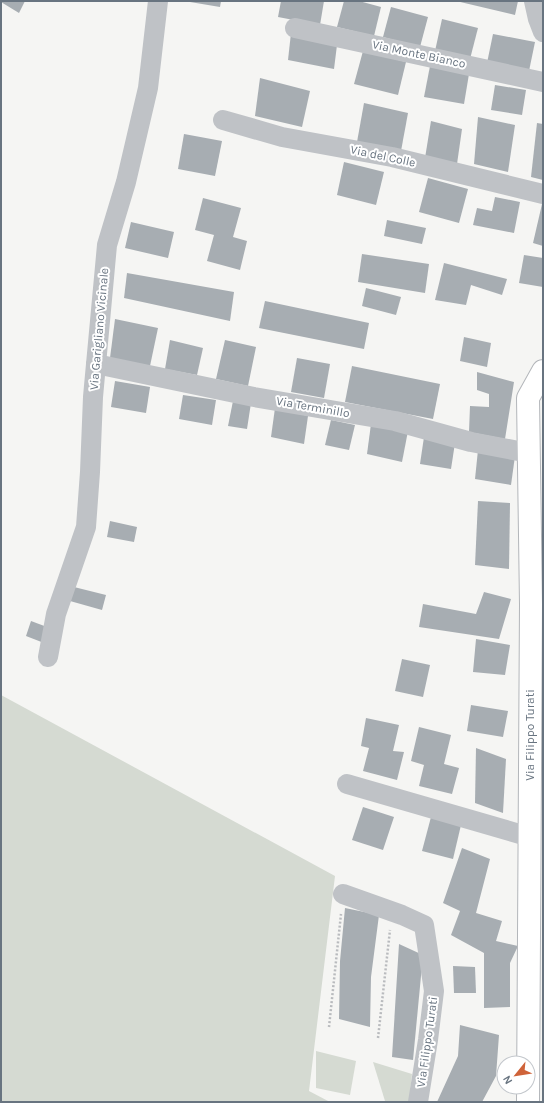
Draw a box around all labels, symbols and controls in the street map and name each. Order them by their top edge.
street label: Via Monte Bianco [371,37,467,71]
street label: Via del Colle [349,142,417,170]
street label: Via Garigliano Vicinale [87,267,111,391]
street label: Via Terminillo [275,394,351,420]
street label: Via Filippo Turati [523,689,537,781]
street label: Via Filippo Turati [414,996,440,1088]
north arrow [496,1055,536,1095]
text: N [500,1073,515,1086]

